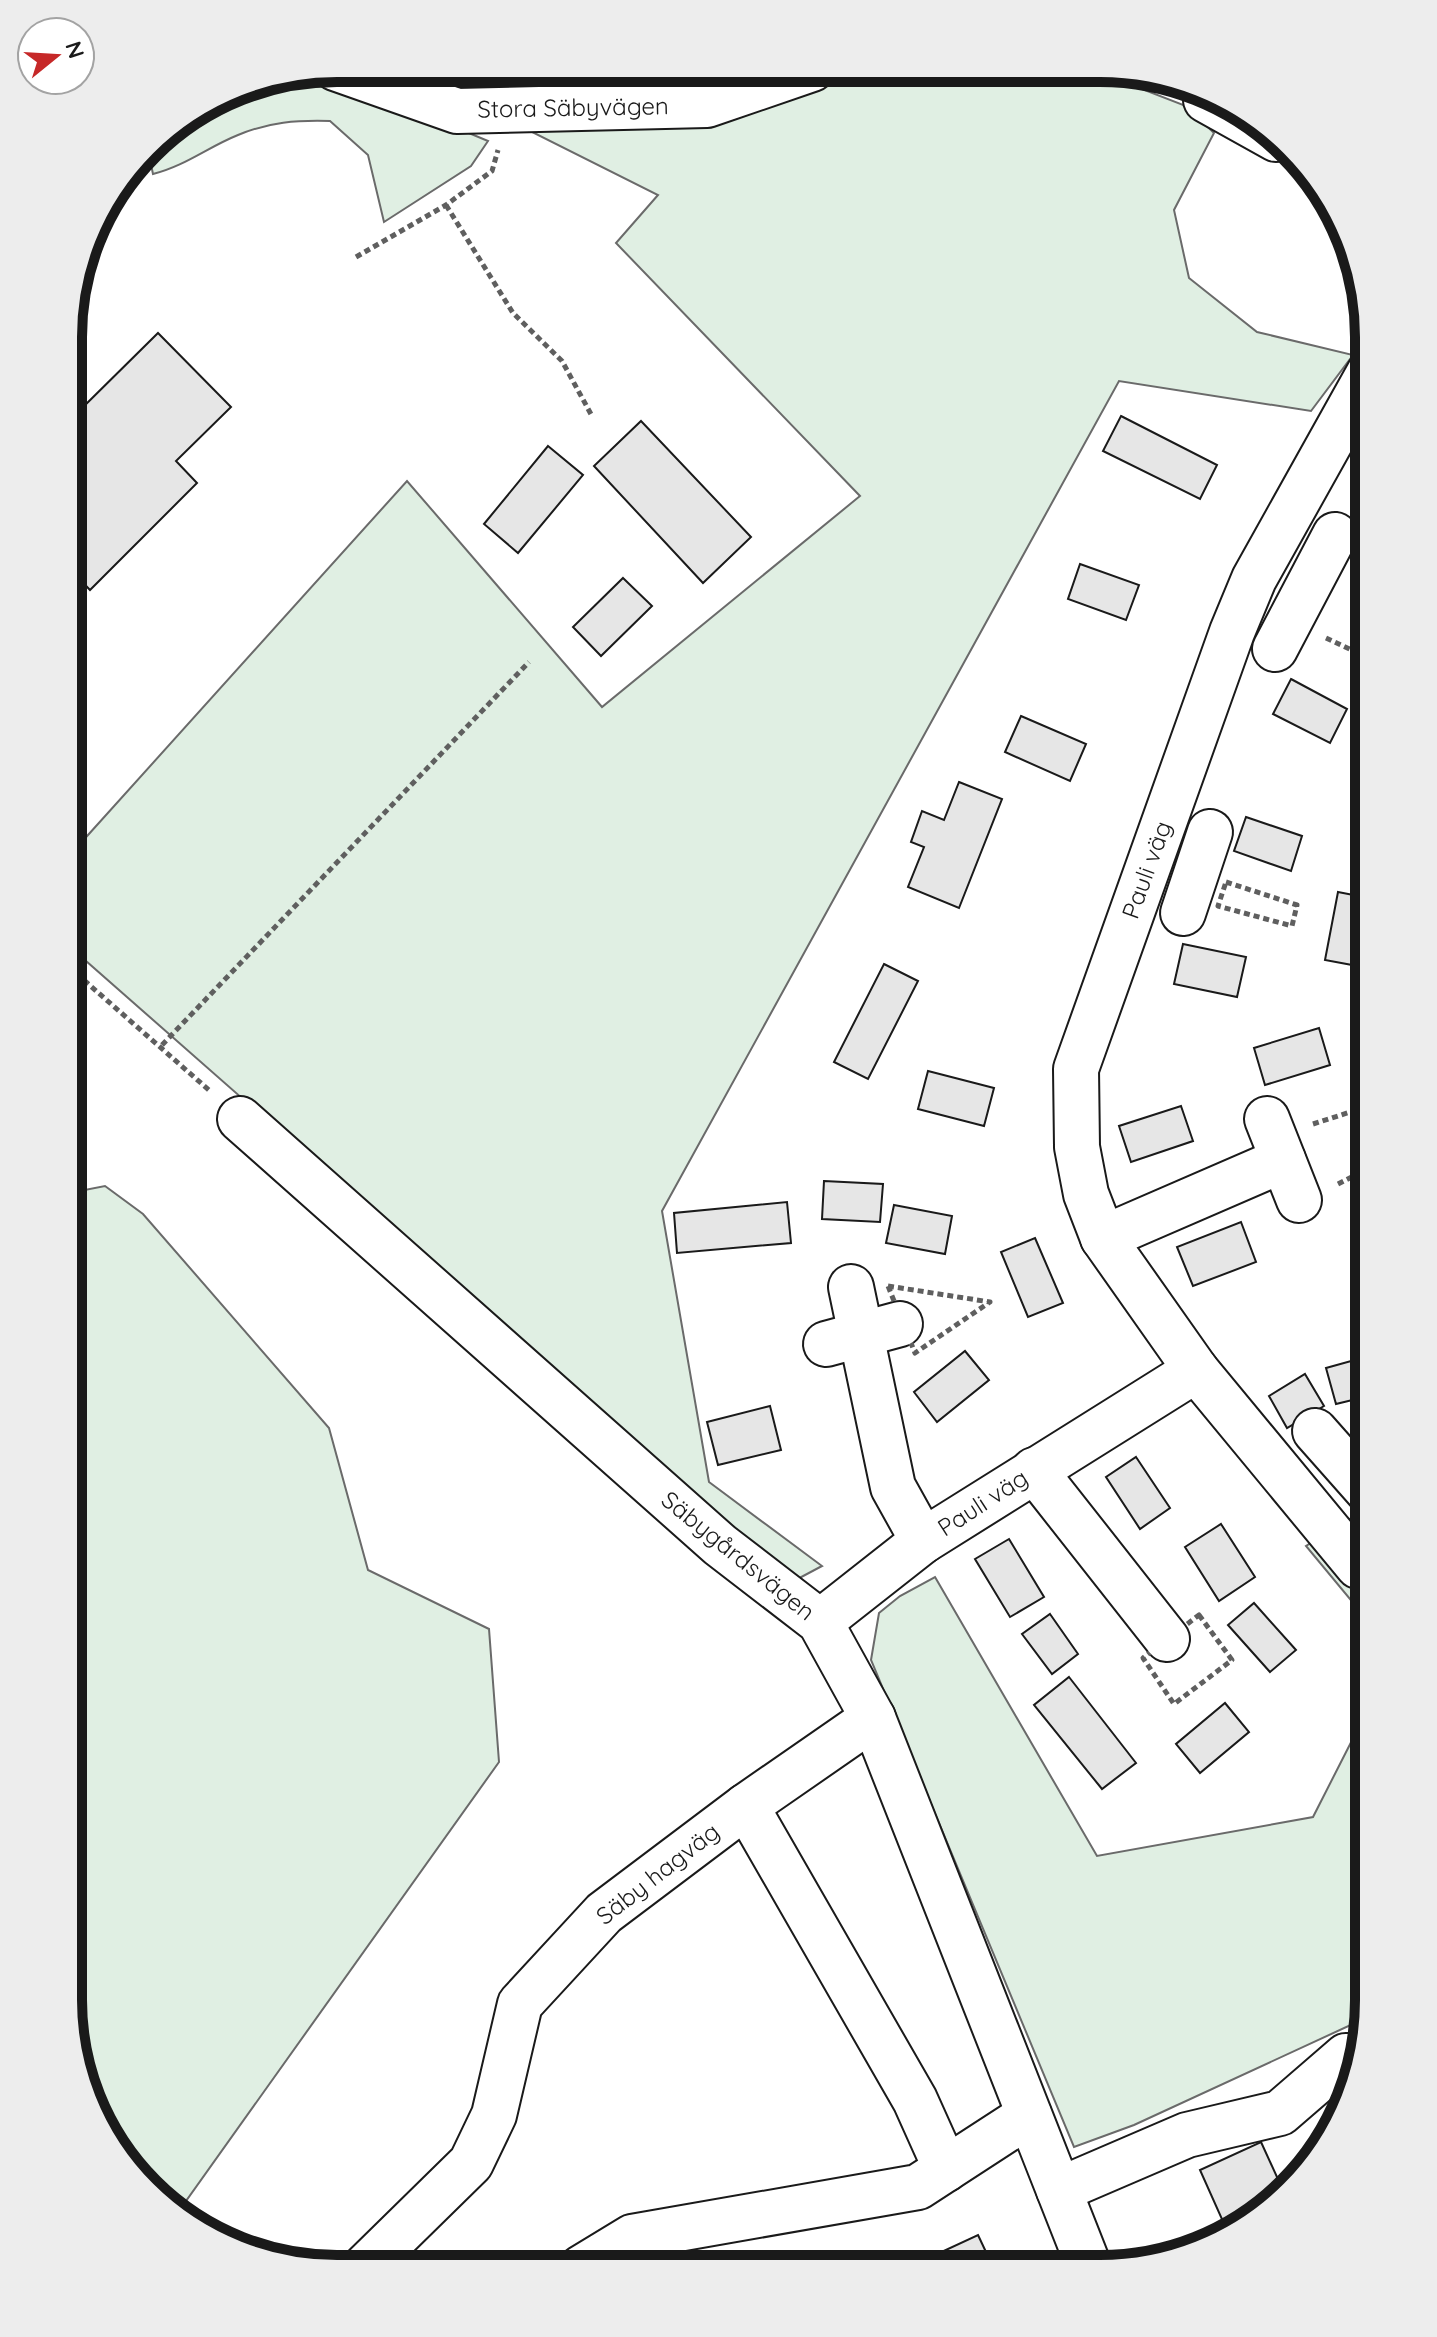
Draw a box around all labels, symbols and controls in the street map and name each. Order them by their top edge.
north arrow [16,16,96,96]
text: N [59,38,91,62]
street label: Stora Säbyvägen [477,90,669,124]
street label: Pauli väg [1115,817,1178,922]
street label: Pauli väg [932,1462,1033,1542]
street label: Säbygårdsvägen [656,1484,821,1626]
street label: Säby hagväg [590,1816,725,1931]

